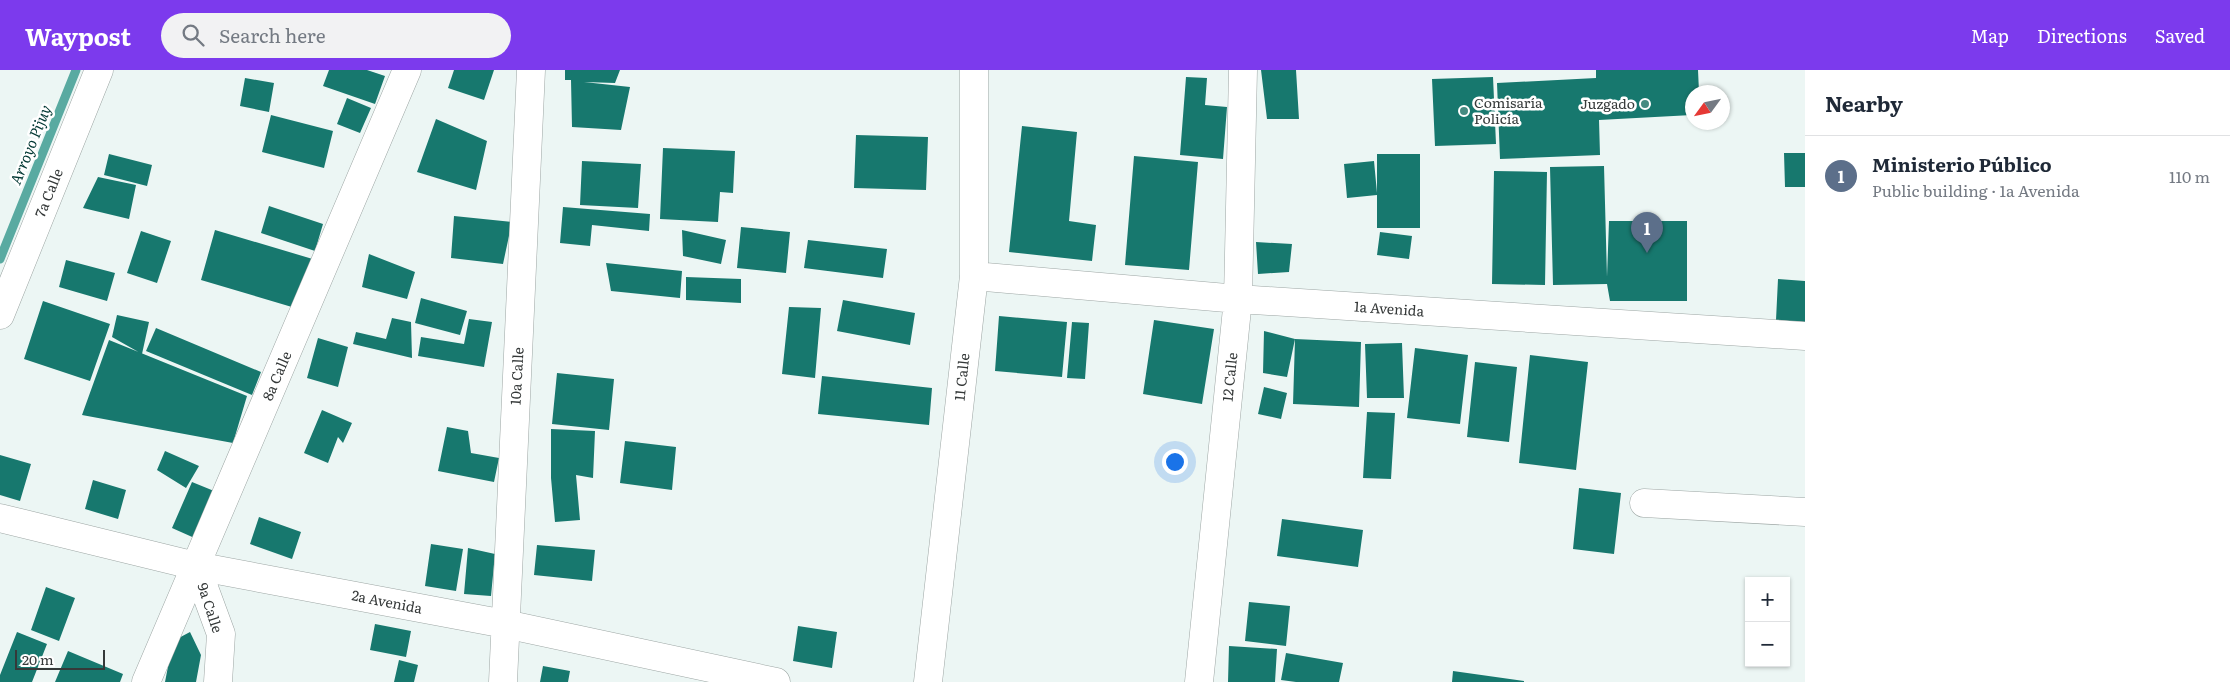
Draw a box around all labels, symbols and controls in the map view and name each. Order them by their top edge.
search box [161,13,511,58]
text: Waypost [25,18,131,53]
icon: search [179,21,207,49]
text: Search here [219,21,326,49]
text: Map [1971,22,2009,49]
text: Directions [2037,22,2127,49]
text: Saved [2155,22,2205,49]
north arrow [1685,85,1730,130]
text: Nearby [1825,87,1903,118]
place label: Comisaría Policía [1474,92,1543,128]
place label: Juzgado [1580,93,1635,113]
marker: Juzgado [1639,98,1651,110]
water label: Arroyo Pijuy [3,101,56,188]
marker: Comisaría Policía [1458,105,1470,117]
text: Ministerio Público [1872,150,2052,178]
text: 1 [1838,164,1844,188]
text: 110 m [2169,164,2210,188]
street label: 7a Calle [29,165,67,220]
text: Public building · 1a Avenida [1872,178,2080,202]
pin: 1 [1631,212,1663,253]
street label: 1a Avenida [1353,296,1425,320]
street label: 10a Calle [505,347,528,405]
street label: 8a Calle [257,348,295,403]
street label: 12 Calle [1216,351,1242,402]
street label: 11 Calle [949,352,973,402]
your location [1162,449,1188,475]
map controls [1745,577,1790,667]
button: + [1745,577,1790,622]
street label: 9a Calle [194,580,228,635]
street label: 2a Avenida [350,584,425,618]
button: − [1745,622,1790,667]
scale bar [15,647,105,670]
text: 20 m [22,649,54,669]

